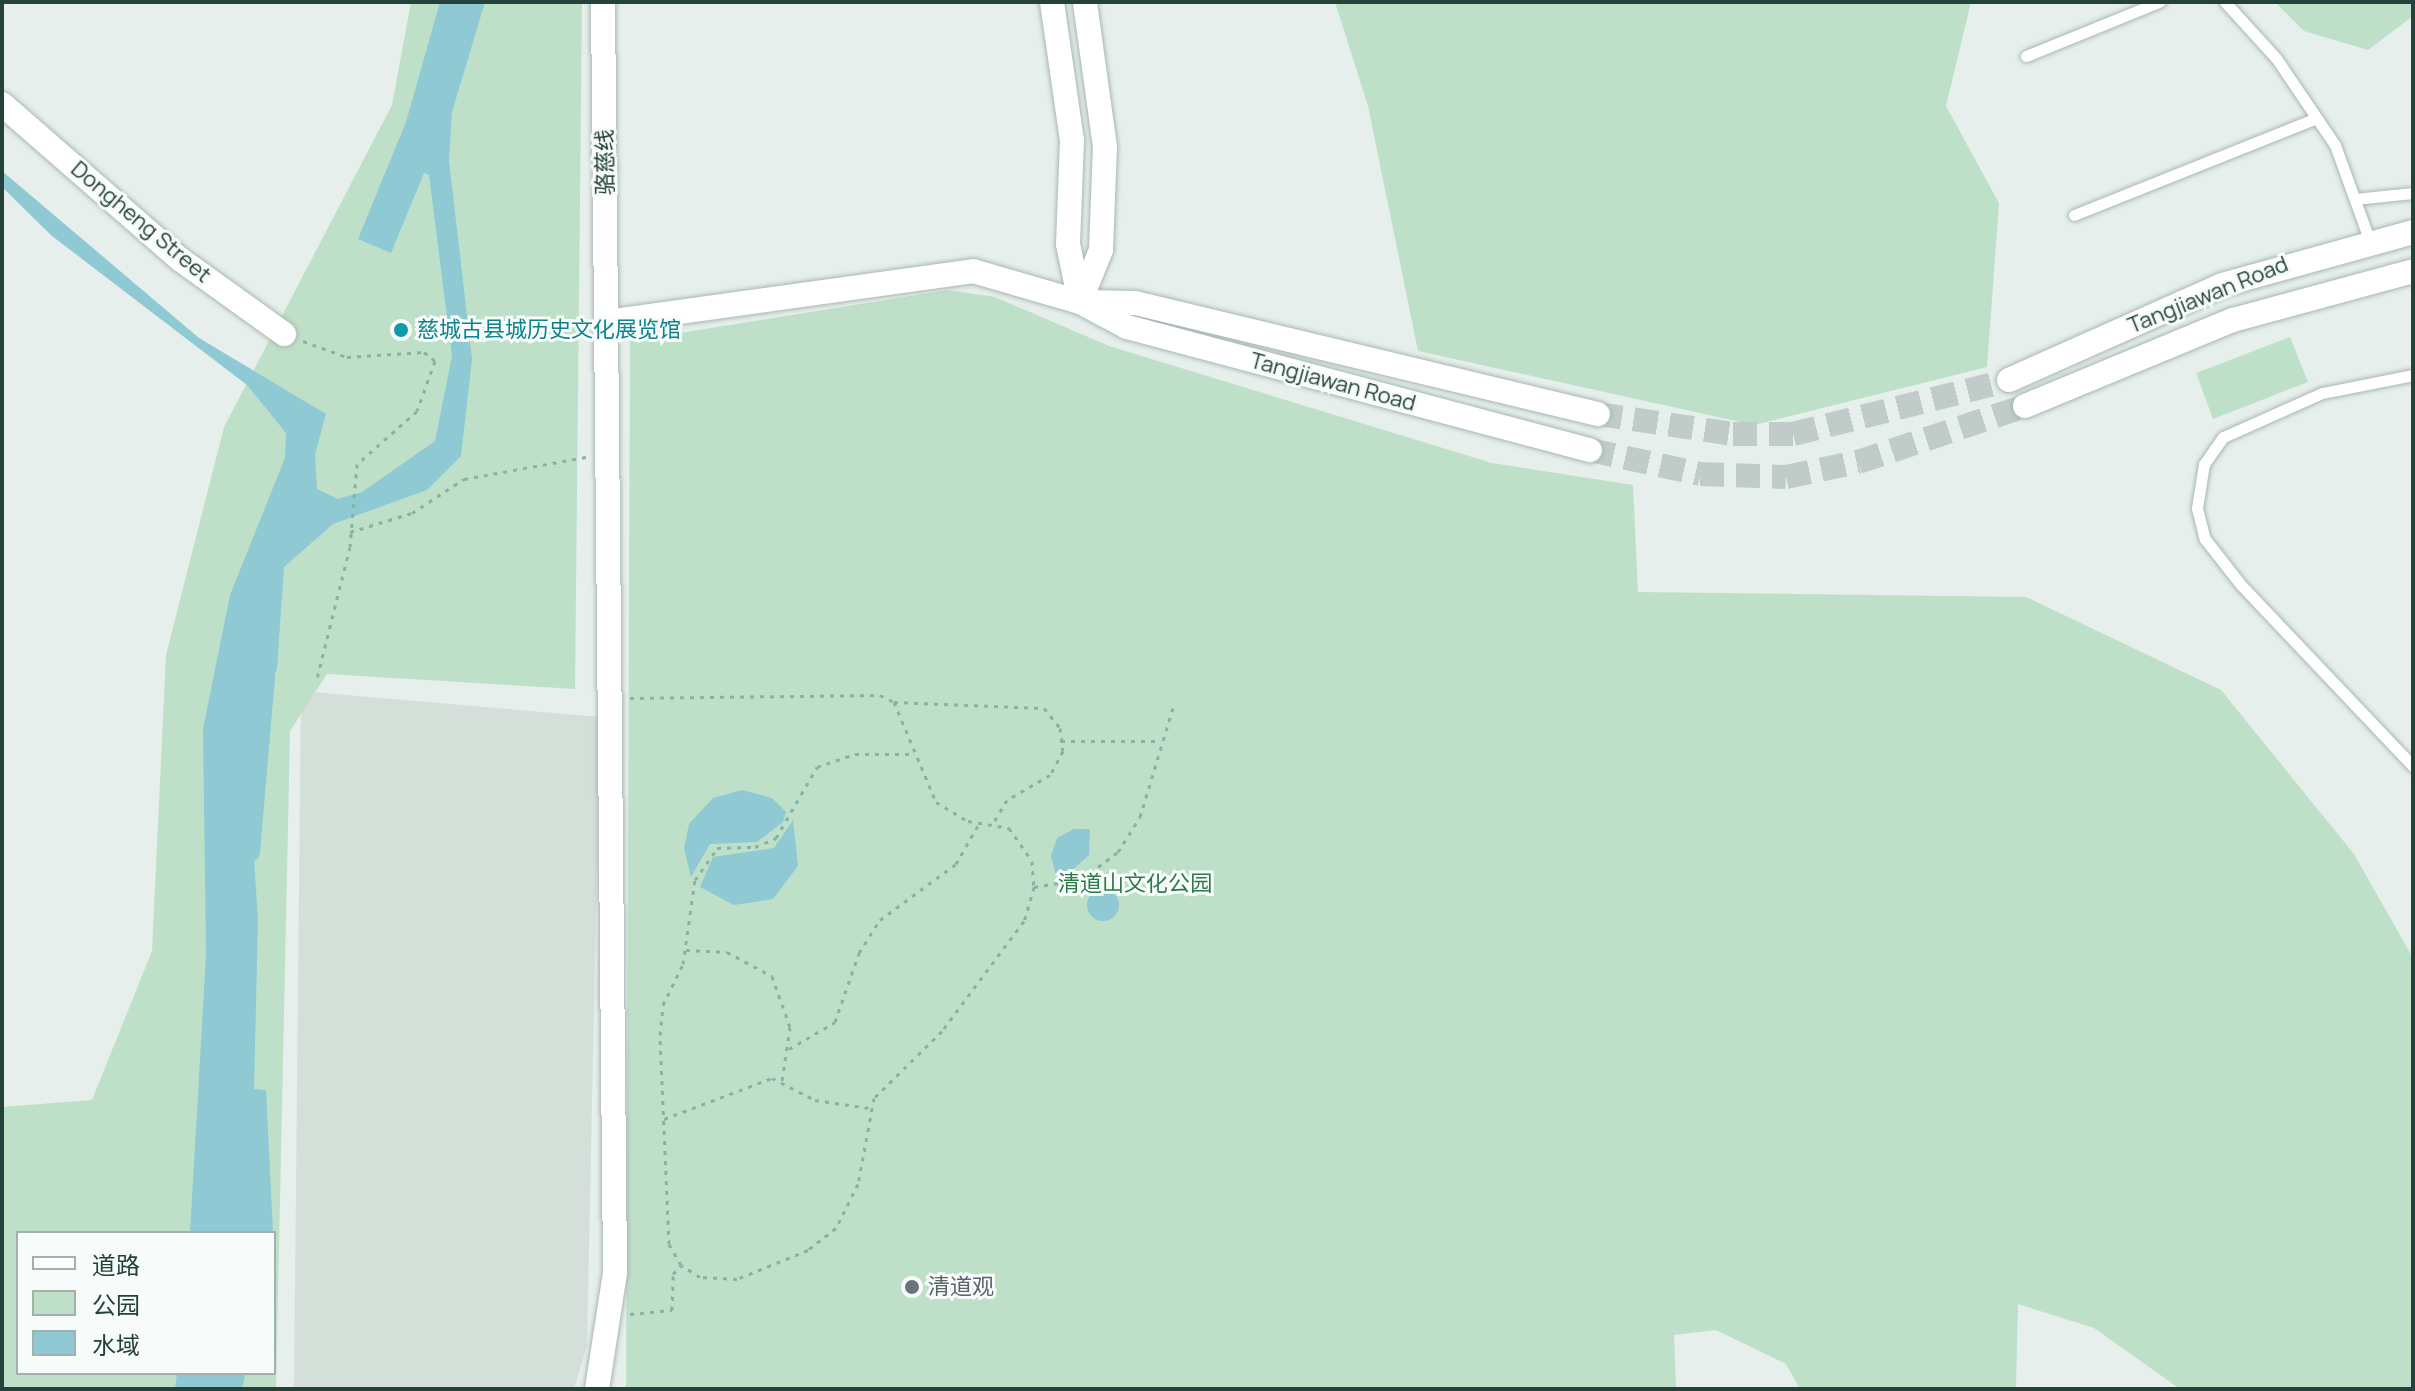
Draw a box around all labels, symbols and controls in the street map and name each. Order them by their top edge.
street label: 骆慈线 [591,129,619,195]
street label: Dongheng Street [66,156,216,288]
street label: Tangjiawan Road [2124,251,2292,339]
place label: 慈城古县城历史文化展览馆 [417,317,681,343]
marker: 慈城古县城历史文化展览馆 [392,321,410,339]
street label: Tangjiawan Road [1247,347,1419,417]
park label: 清道山文化公园 [1058,871,1212,897]
legend [16,1231,276,1375]
text: 道路 [92,1248,140,1281]
place label: 清道观 [928,1274,994,1300]
marker: 清道观 [903,1278,921,1296]
text: 公园 [92,1288,140,1321]
text: 水域 [92,1328,140,1361]

